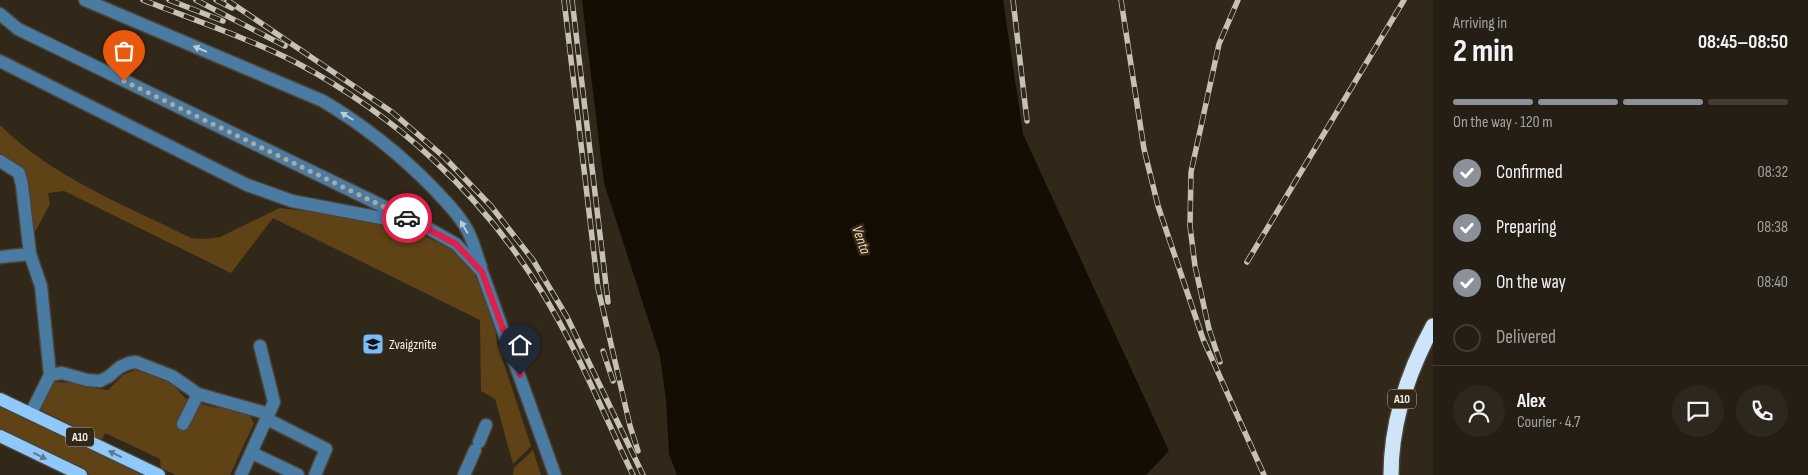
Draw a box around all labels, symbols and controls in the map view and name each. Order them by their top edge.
text: Arriving in [1453,14,1507,33]
pin [103,30,145,81]
text: 08:45–08:50 [1698,31,1788,54]
text: 2 min [1453,32,1514,71]
icon: bag [110,37,138,65]
one-way arrow [193,44,207,52]
one-way arrow [341,111,354,120]
text: On the way · 120 m [1453,113,1552,132]
icon: check [1453,159,1481,187]
text: Confirmed [1496,161,1563,184]
text: 08:32 [1758,163,1788,182]
courier [382,193,432,243]
icon: car [393,204,421,232]
icon: check [1453,214,1481,242]
text: Preparing [1496,216,1557,239]
text: 08:38 [1757,218,1788,237]
one-way arrow [460,220,469,233]
water label: Venta [847,223,875,257]
icon: check [1453,269,1481,297]
text: On the way [1496,271,1566,294]
text: 08:40 [1757,273,1788,292]
pin [499,324,541,375]
text: Delivered [1496,326,1556,349]
icon: home [506,331,534,359]
school or university icon: Zvaigznīte [361,332,385,356]
place label: Zvaigznīte [389,336,437,353]
button: person [1453,385,1505,437]
button: chat [1672,385,1724,437]
button: phone [1736,385,1788,437]
road number: A10 [1388,389,1416,408]
text: Alex [1517,390,1546,413]
text: Courier · 4.7 [1517,413,1580,432]
road number: A10 [66,428,94,447]
one-way arrow [108,450,123,458]
one-way arrow [33,452,47,460]

